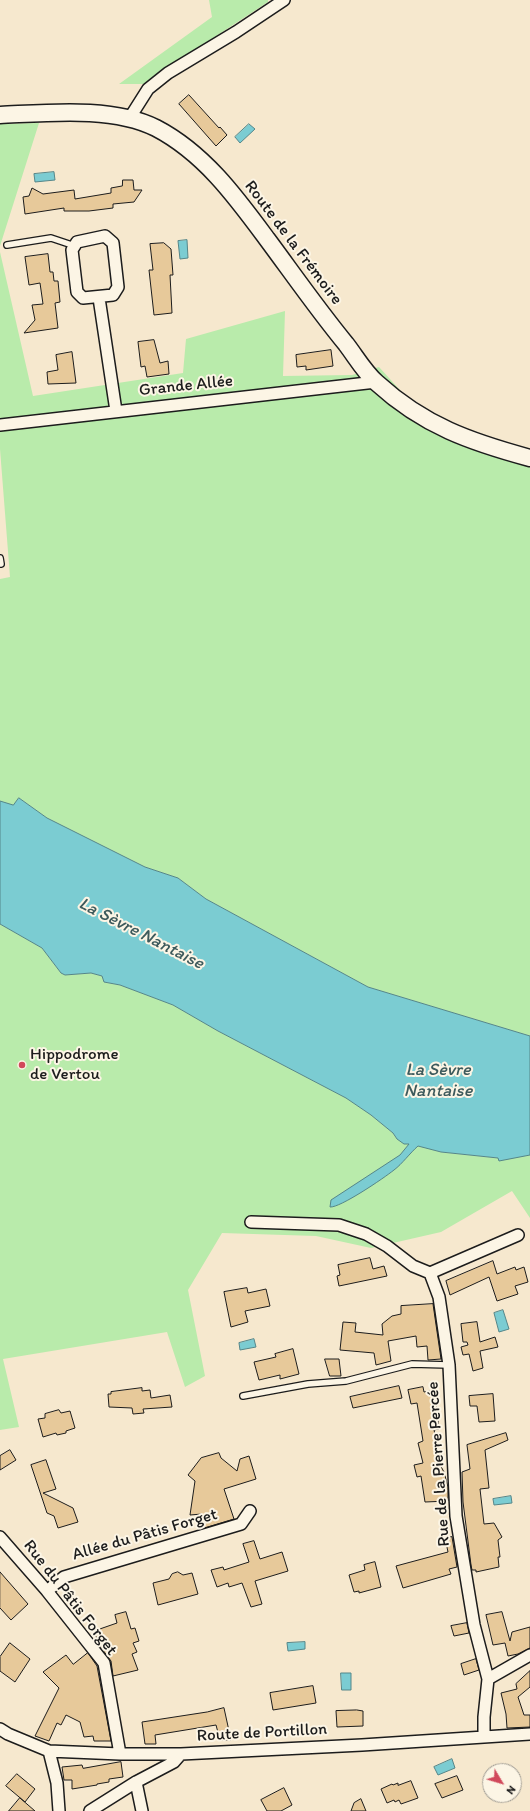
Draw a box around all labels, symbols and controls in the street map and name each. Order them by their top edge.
street label: Route de la Frémoire [240,177,346,309]
street label: Grande Allée [138,371,234,401]
water label: La Sèvre Nantaise [75,893,207,975]
place label: Hippodrome de Vertou [30,1045,119,1085]
water label: La Sèvre Nantaise [404,1059,472,1102]
marker: Hippodrome de Vertou [17,1060,27,1070]
street label: Rue de la Pierre Percée [423,1381,455,1547]
street label: Allée du Pâtis Forget [70,1505,220,1565]
street label: Rue du Pâtis Forget [19,1536,121,1660]
street label: Route de Portillon [196,1719,328,1747]
north arrow [482,1763,522,1803]
text: N [504,1783,518,1797]

